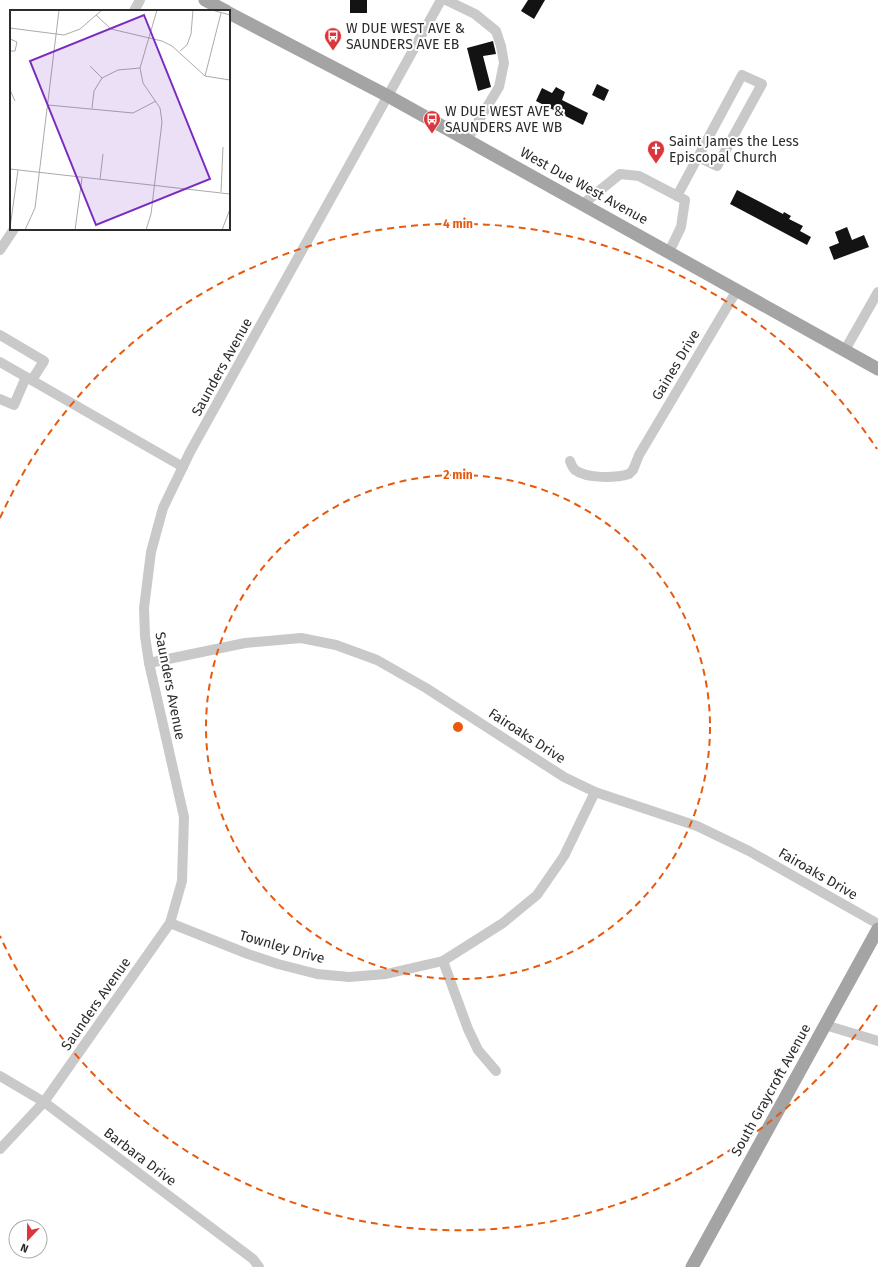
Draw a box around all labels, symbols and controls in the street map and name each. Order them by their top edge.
inset map [10,10,230,230]
place label: W DUE WEST AVE & SAUNDERS AVE EB [346,20,465,53]
bus stop icon: W DUE WEST AVE & SAUNDERS AVE EB [323,26,343,51]
place label: W DUE WEST AVE & SAUNDERS AVE WB [445,103,564,136]
bus stop icon: W DUE WEST AVE & SAUNDERS AVE WB [422,109,442,134]
place label: Saint James the Less Episcopal Church [669,133,799,166]
church icon: Saint James the Less Episcopal Church [646,139,666,164]
street label: West Due West Avenue [517,144,651,228]
text: 4 min [443,217,473,231]
street label: Saunders Avenue [188,315,256,419]
street label: Gaines Drive [648,327,704,403]
text: 2 min [443,468,473,482]
street label: Saunders Avenue [151,631,189,741]
street label: Fairoaks Drive [485,705,569,767]
centre of rings [451,720,465,734]
street label: Fairoaks Drive [775,845,861,903]
street label: Townley Drive [237,927,327,967]
street label: Saunders Avenue [58,954,134,1054]
street label: South Graycroft Avenue [728,1021,814,1159]
street label: Barbara Drive [100,1124,180,1190]
north arrow [8,1219,48,1259]
text: N [19,1240,30,1255]

